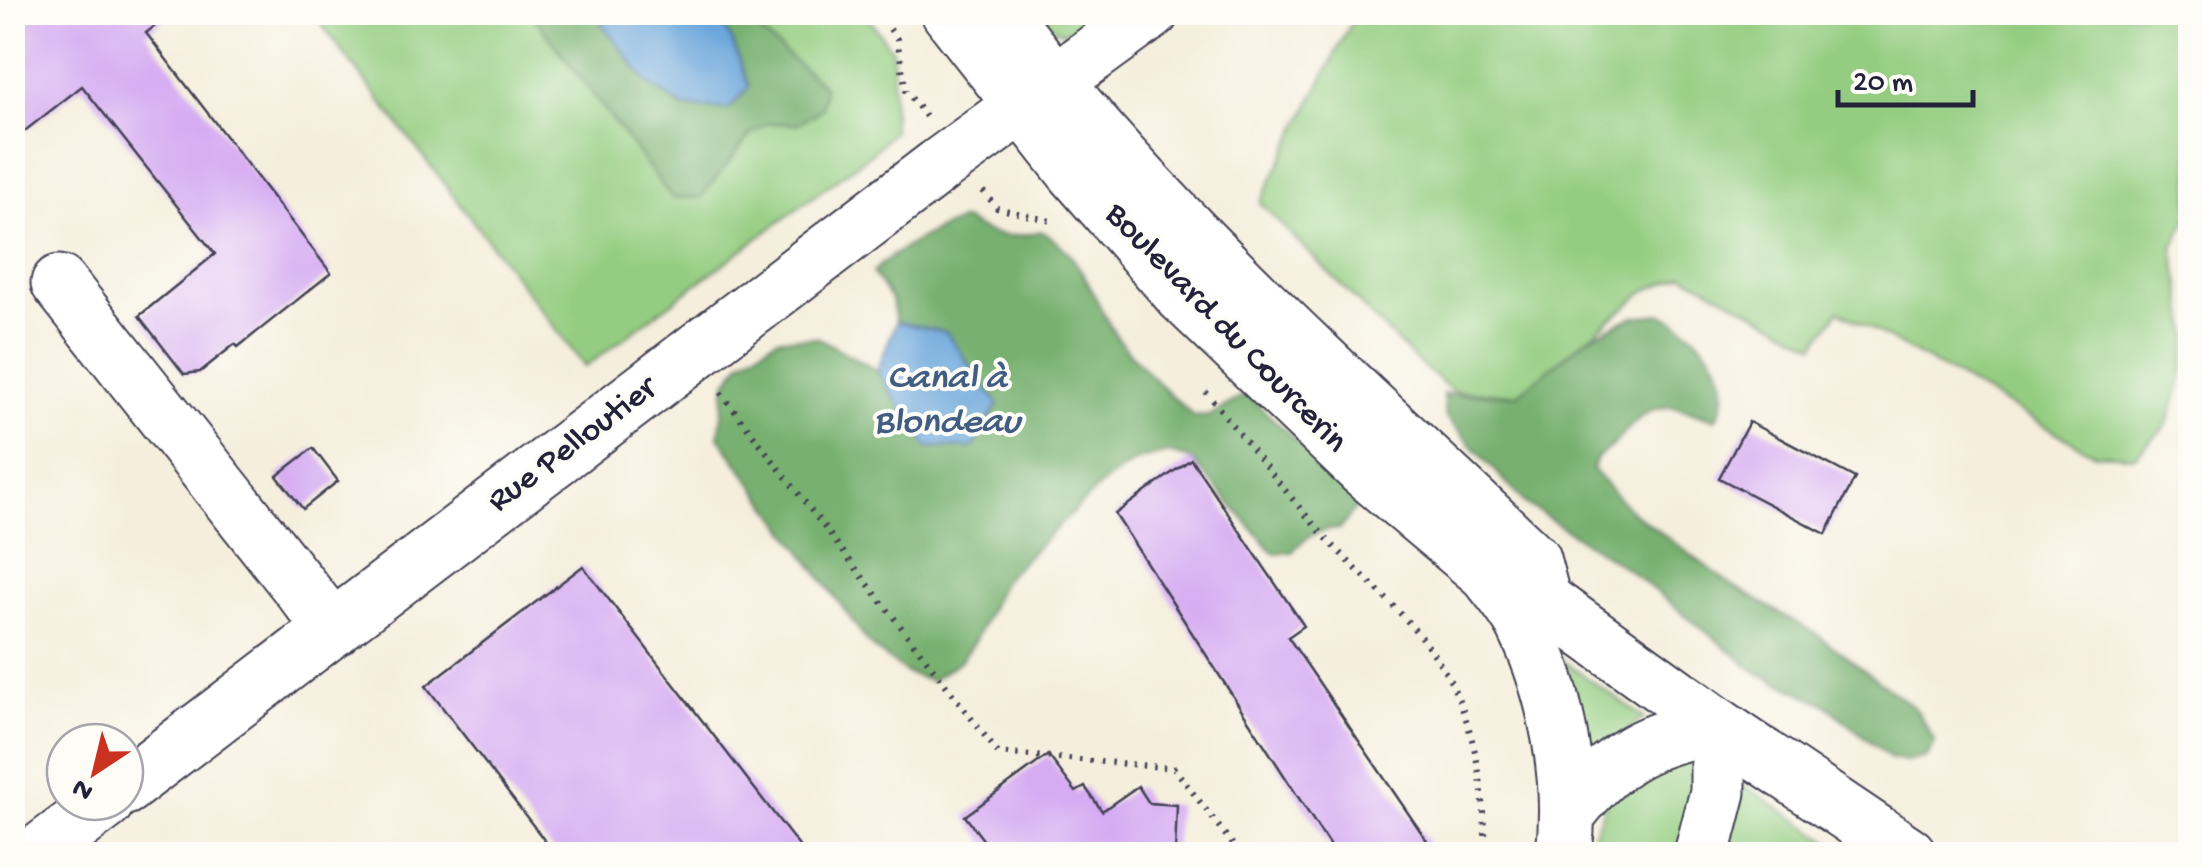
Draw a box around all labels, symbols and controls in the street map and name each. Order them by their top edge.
scale bar [1838,45,1973,107]
text: 20 m [1853,67,1913,102]
street label: Boulevard du Courcerin [1094,195,1355,463]
water label: Canal à Blondeau [874,358,1023,446]
street label: Rue Pelloutier [480,368,668,523]
north arrow [45,722,145,822]
text: N [66,770,100,808]

